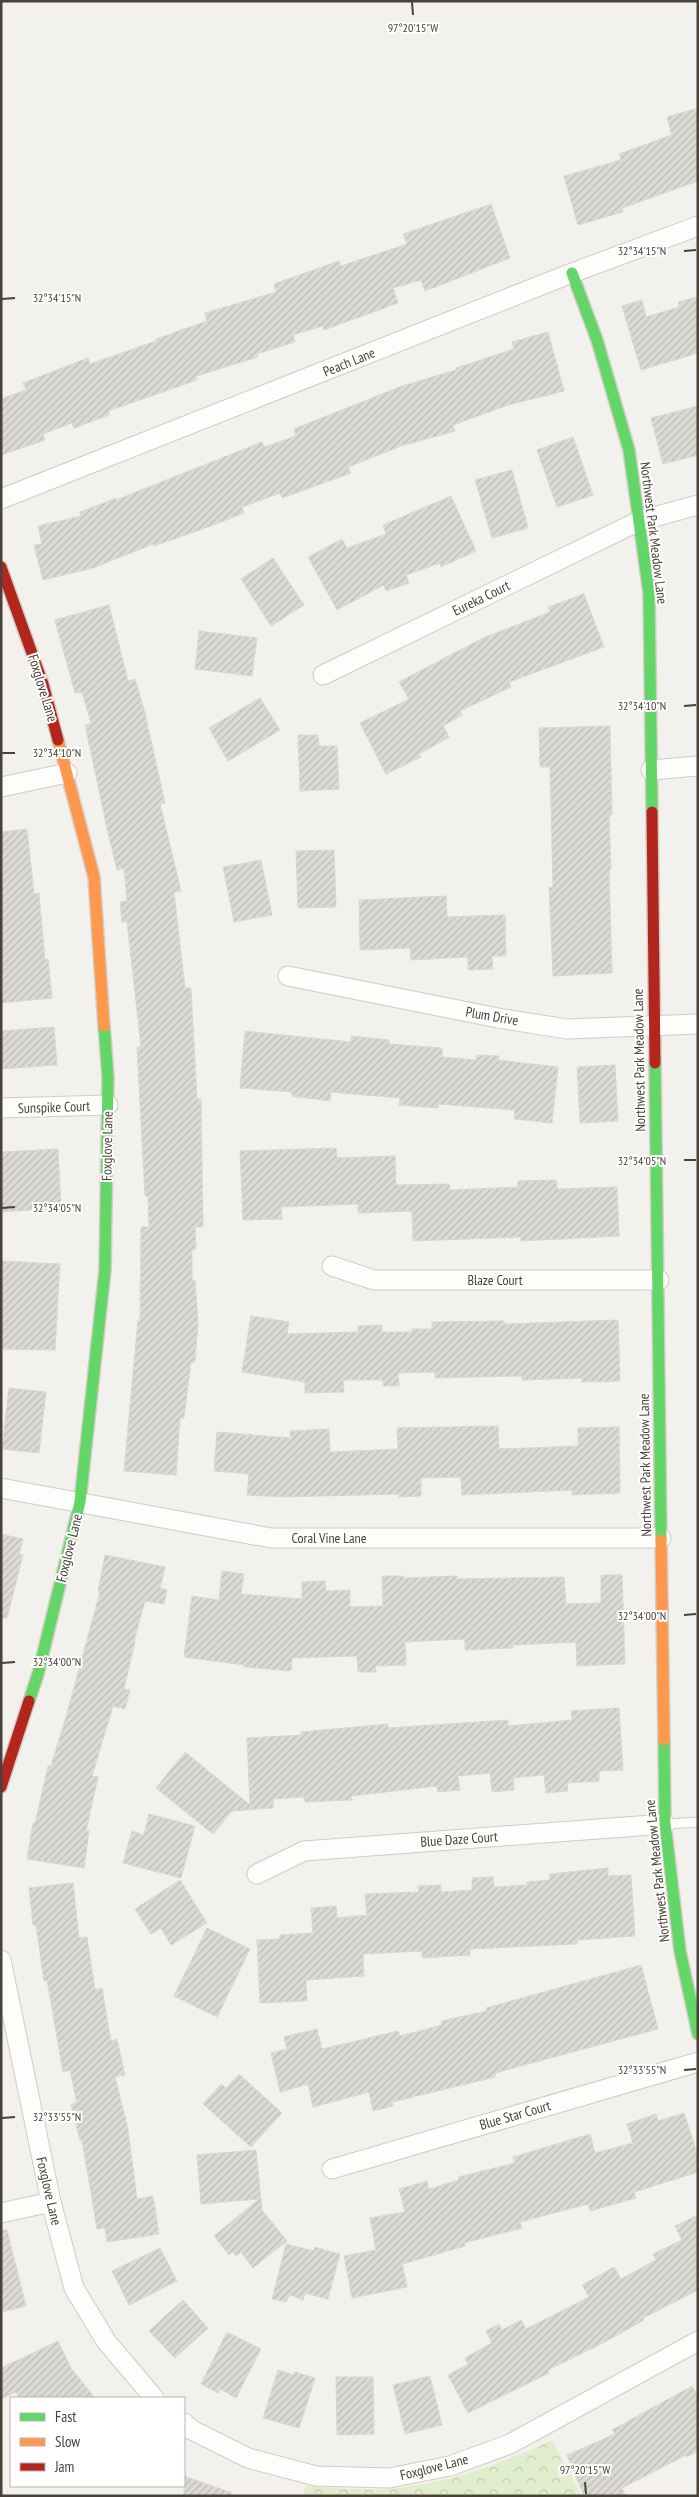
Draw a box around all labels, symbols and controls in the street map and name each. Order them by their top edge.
text: 97°20'15"W [388,20,438,35]
text: 32°34'15"N [618,243,666,258]
text: 32°34'15"N [33,290,81,305]
street label: Peach Lane [320,343,378,381]
street label: Northwest Park Meadow Lane [636,461,672,605]
street label: Eureka Court [449,576,513,620]
street label: Foxglove Lane [24,652,62,724]
text: 32°34'10"N [618,698,666,713]
text: 32°34'10"N [33,745,81,760]
street label: Northwest Park Meadow Lane [629,988,649,1132]
street label: Plum Drive [464,1003,520,1030]
street label: Sunspike Court [18,1097,91,1117]
street label: Foxglove Lane [97,1111,117,1181]
text: 32°34'05"N [618,1153,666,1168]
text: 32°34'05"N [33,1200,81,1215]
street label: Blaze Court [467,1271,523,1289]
street label: Northwest Park Meadow Lane [635,1393,655,1537]
street label: Foxglove Lane [52,1512,86,1584]
street label: Coral Vine Lane [292,1529,367,1547]
text: 32°34'00"N [618,1608,666,1623]
text: 32°34'00"N [33,1654,81,1669]
street label: Northwest Park Meadow Lane [641,1799,673,1943]
street label: Blue Daze Court [420,1827,498,1851]
text: 32°33'55"N [618,2062,666,2077]
street label: Blue Star Court [477,2096,553,2134]
text: 32°33'55"N [33,2109,81,2124]
street label: Foxglove Lane [32,2155,66,2227]
legend [10,2397,185,2487]
text: Fast [55,2407,76,2426]
text: Slow [55,2432,80,2451]
street label: Foxglove Lane [398,2450,470,2484]
text: Jam [54,2457,74,2476]
text: 97°20'15"W [560,2462,610,2477]

